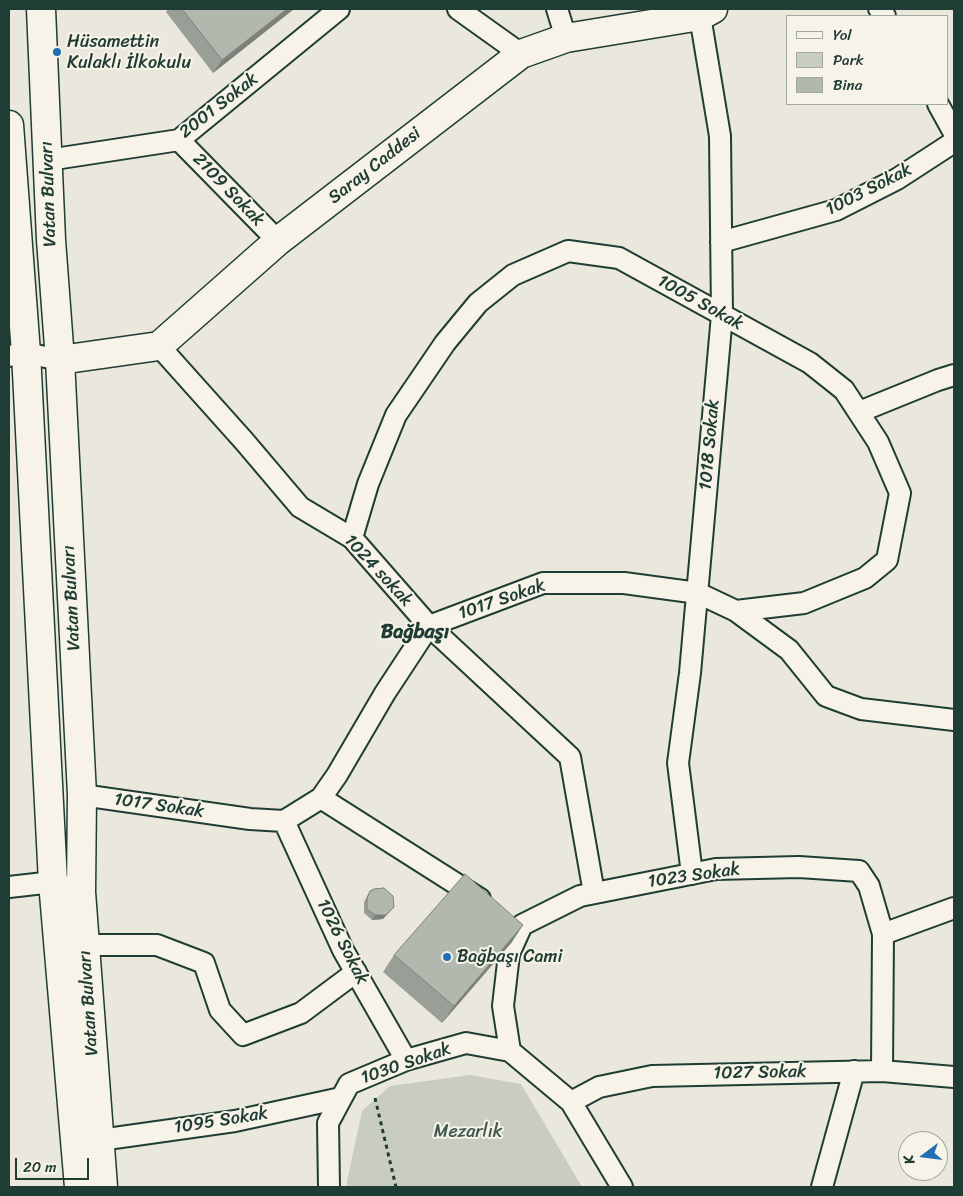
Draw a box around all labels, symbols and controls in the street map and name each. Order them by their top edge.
legend [786,15,948,105]
text: Yol [833,22,852,48]
place label: Hüsamettin Kulaklı İlkokulu [67,31,191,74]
marker: Hüsamettin Kulaklı İlkokulu [51,46,63,58]
text: Park [833,47,864,73]
street label: 2001 Sokak [175,69,263,143]
text: Bina [833,72,862,98]
street label: Saray Caddesi [324,123,426,209]
street label: Vatan Bulvarı [36,141,62,247]
street label: 2109 Sokak [188,149,268,231]
street label: 1003 Sokak [822,159,916,221]
street label: 1005 Sokak [653,271,747,335]
street label: 1018 Sokak [695,399,725,491]
street label: 1024 sokak [339,530,417,612]
street label: Vatan Bulvarı [58,545,86,651]
street label: 1017 Sokak [456,575,548,625]
district label: Bağbaşı [381,621,449,645]
street label: 1017 Sokak [113,789,205,823]
street label: 1023 Sokak [647,859,741,893]
street label: 1026 Sokak [311,896,373,988]
place label: Bağbaşı Cami [457,946,562,968]
street label: Vatan Bulvarı [75,950,103,1056]
marker: Bağbaşı Cami [441,951,453,963]
street label: 1030 Sokak [358,1039,454,1089]
street label: 1027 Sokak [713,1061,807,1085]
street label: 1095 Sokak [173,1103,269,1139]
park label: Mezarlık [434,1121,502,1143]
north arrow [898,1131,948,1181]
scale bar [18,1148,91,1180]
text: K [896,1152,922,1167]
text: 20 m [23,1154,57,1180]

